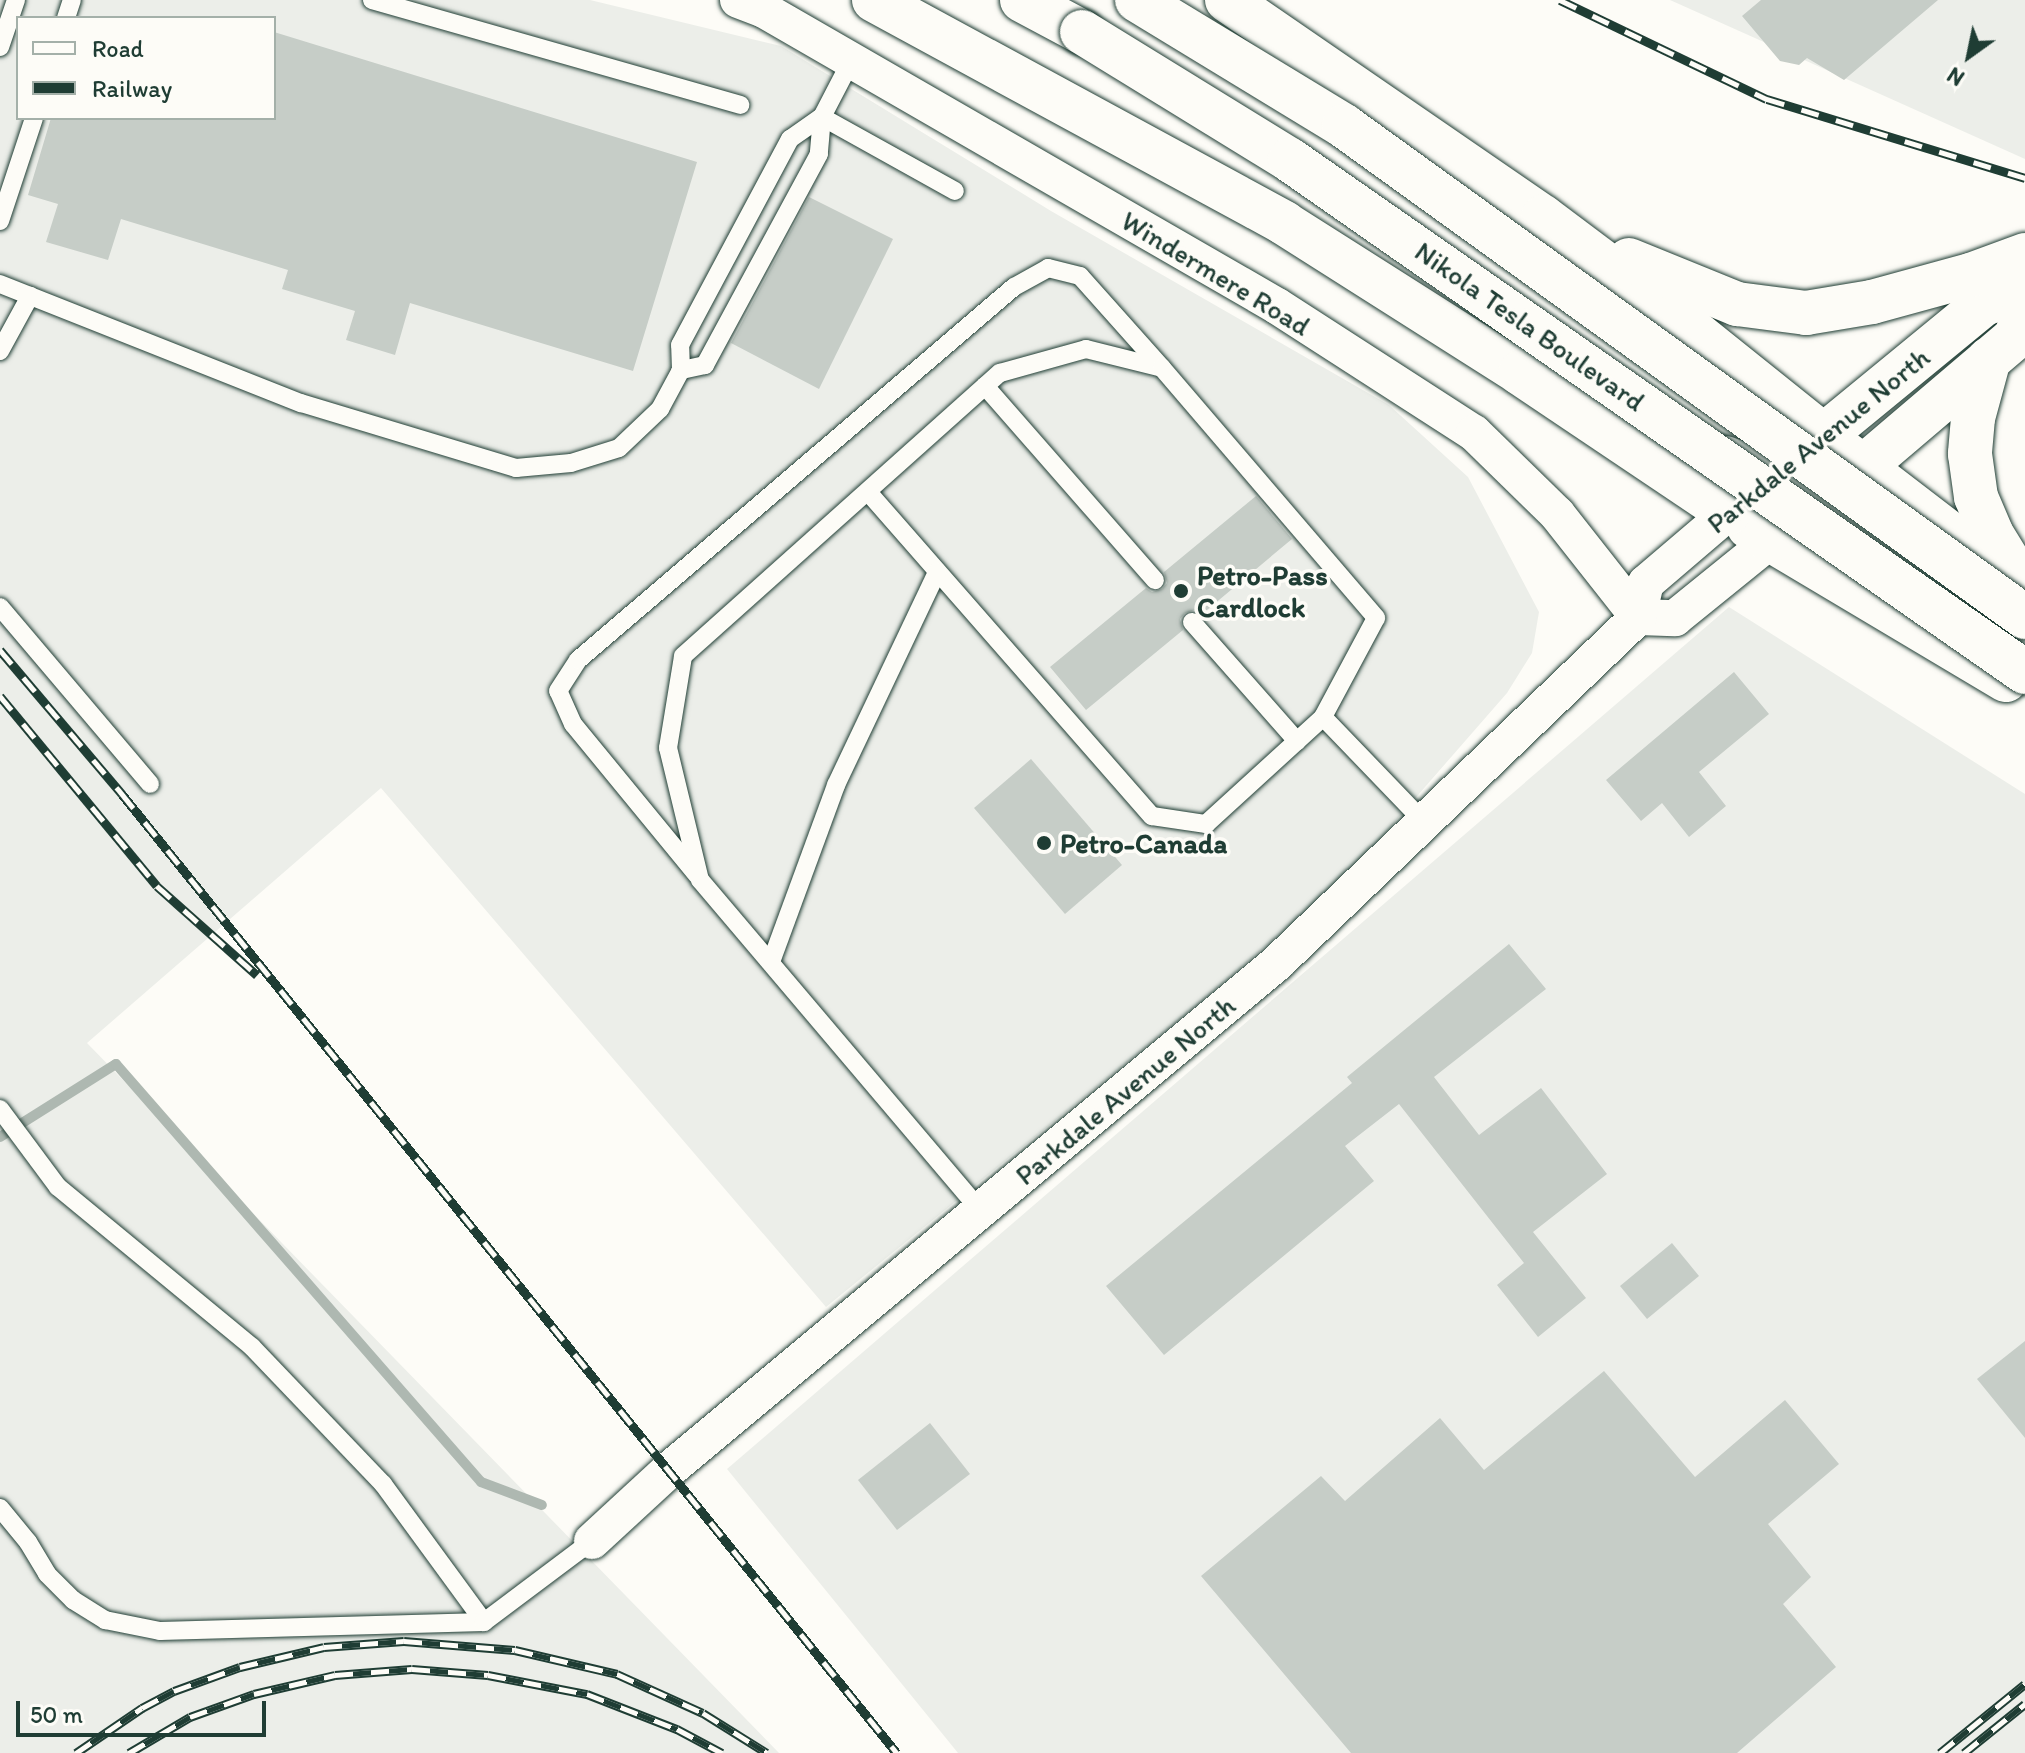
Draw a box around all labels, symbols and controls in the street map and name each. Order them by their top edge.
legend [16,16,276,120]
north arrow [1929,16,2009,96]
text: Road [92,34,144,63]
text: N [1942,61,1969,92]
text: Railway [92,74,172,103]
street label: Windermere Road [1116,204,1316,342]
street label: Nikola Tesla Boulevard [1408,234,1652,418]
street label: Parkdale Avenue North [1700,340,1936,540]
place label: Petro-Pass Cardlock [1197,558,1328,624]
marker: Petro-Pass Cardlock [1172,582,1190,600]
place label: Petro-Canada [1060,826,1227,860]
marker: Petro-Canada [1035,834,1053,852]
street label: Parkdale Avenue North [1009,989,1241,1191]
scale bar [20,1685,270,1735]
text: 50 m [30,1700,83,1729]

